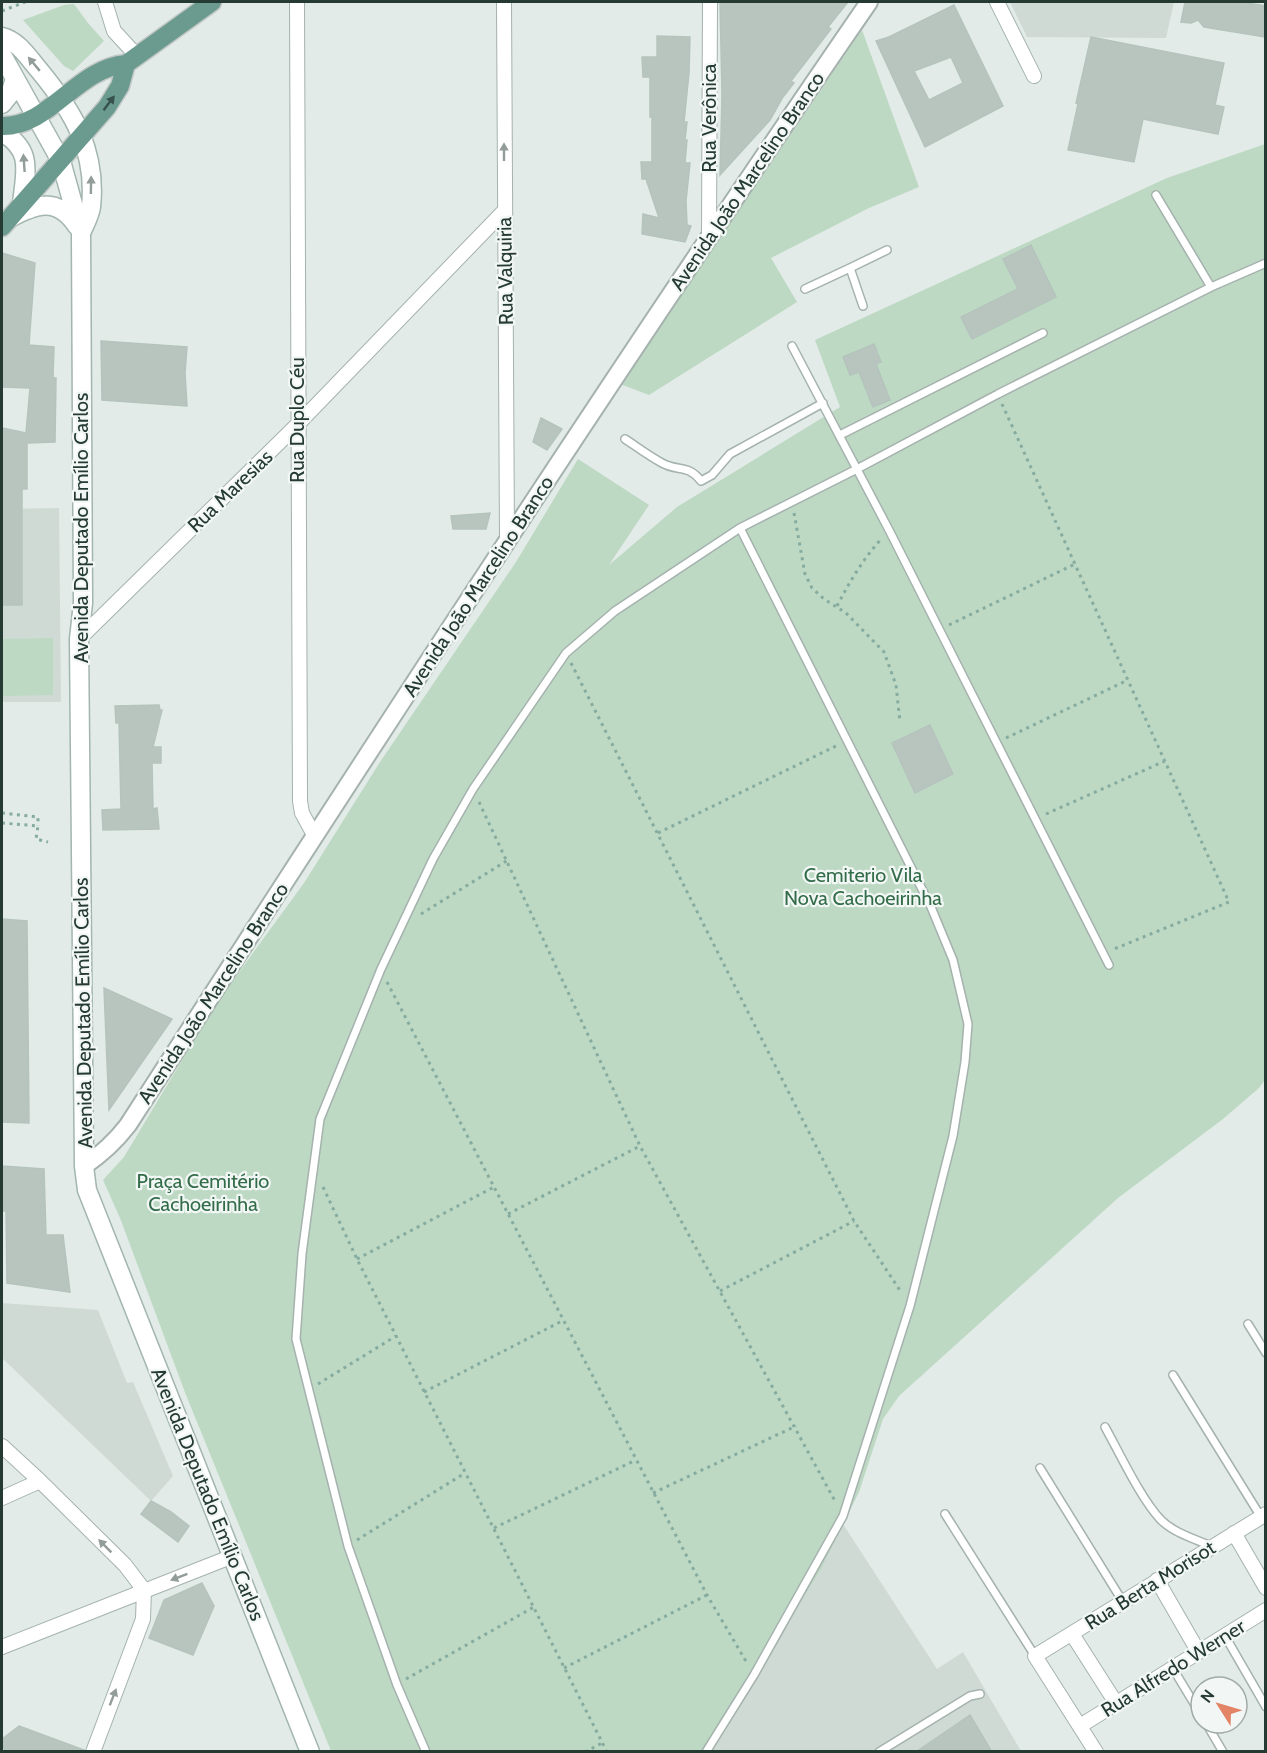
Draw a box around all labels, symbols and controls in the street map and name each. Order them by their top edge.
one-way arrow [28,56,41,72]
street label: Rua Verônica [697,63,721,172]
street label: Avenida João Marcelino Branco [665,67,829,295]
one-way arrow [103,95,116,111]
one-way arrow [499,143,509,162]
one-way arrow [20,153,29,172]
one-way arrow [86,175,96,194]
street label: Rua Valquiria [492,216,518,325]
street label: Rua Duplo Céu [285,357,309,483]
street label: Avenida Deputado Emílio Carlos [69,393,93,663]
street label: Rua Maresias [183,445,277,537]
street label: Avenida João Marcelino Branco [398,471,558,701]
park label: Cemiterio Vila Nova Cachoeirinha [784,863,942,910]
street label: Avenida Deputado Emílio Carlos [69,877,97,1149]
street label: Avenida João Marcelino Branco [133,878,293,1108]
park label: Praça Cemitério Cachoeirinha [137,1169,269,1216]
street label: Avenida Deputado Emílio Carlos [146,1364,270,1624]
street label: Rua Berta Morisot [1080,1535,1220,1635]
one-way arrow [98,1539,113,1553]
one-way arrow [170,1573,188,1582]
street label: Rua Alfredo Werner [1097,1614,1250,1722]
north arrow [1189,1675,1249,1735]
text: N [1196,1686,1218,1707]
one-way arrow [109,1688,119,1706]

